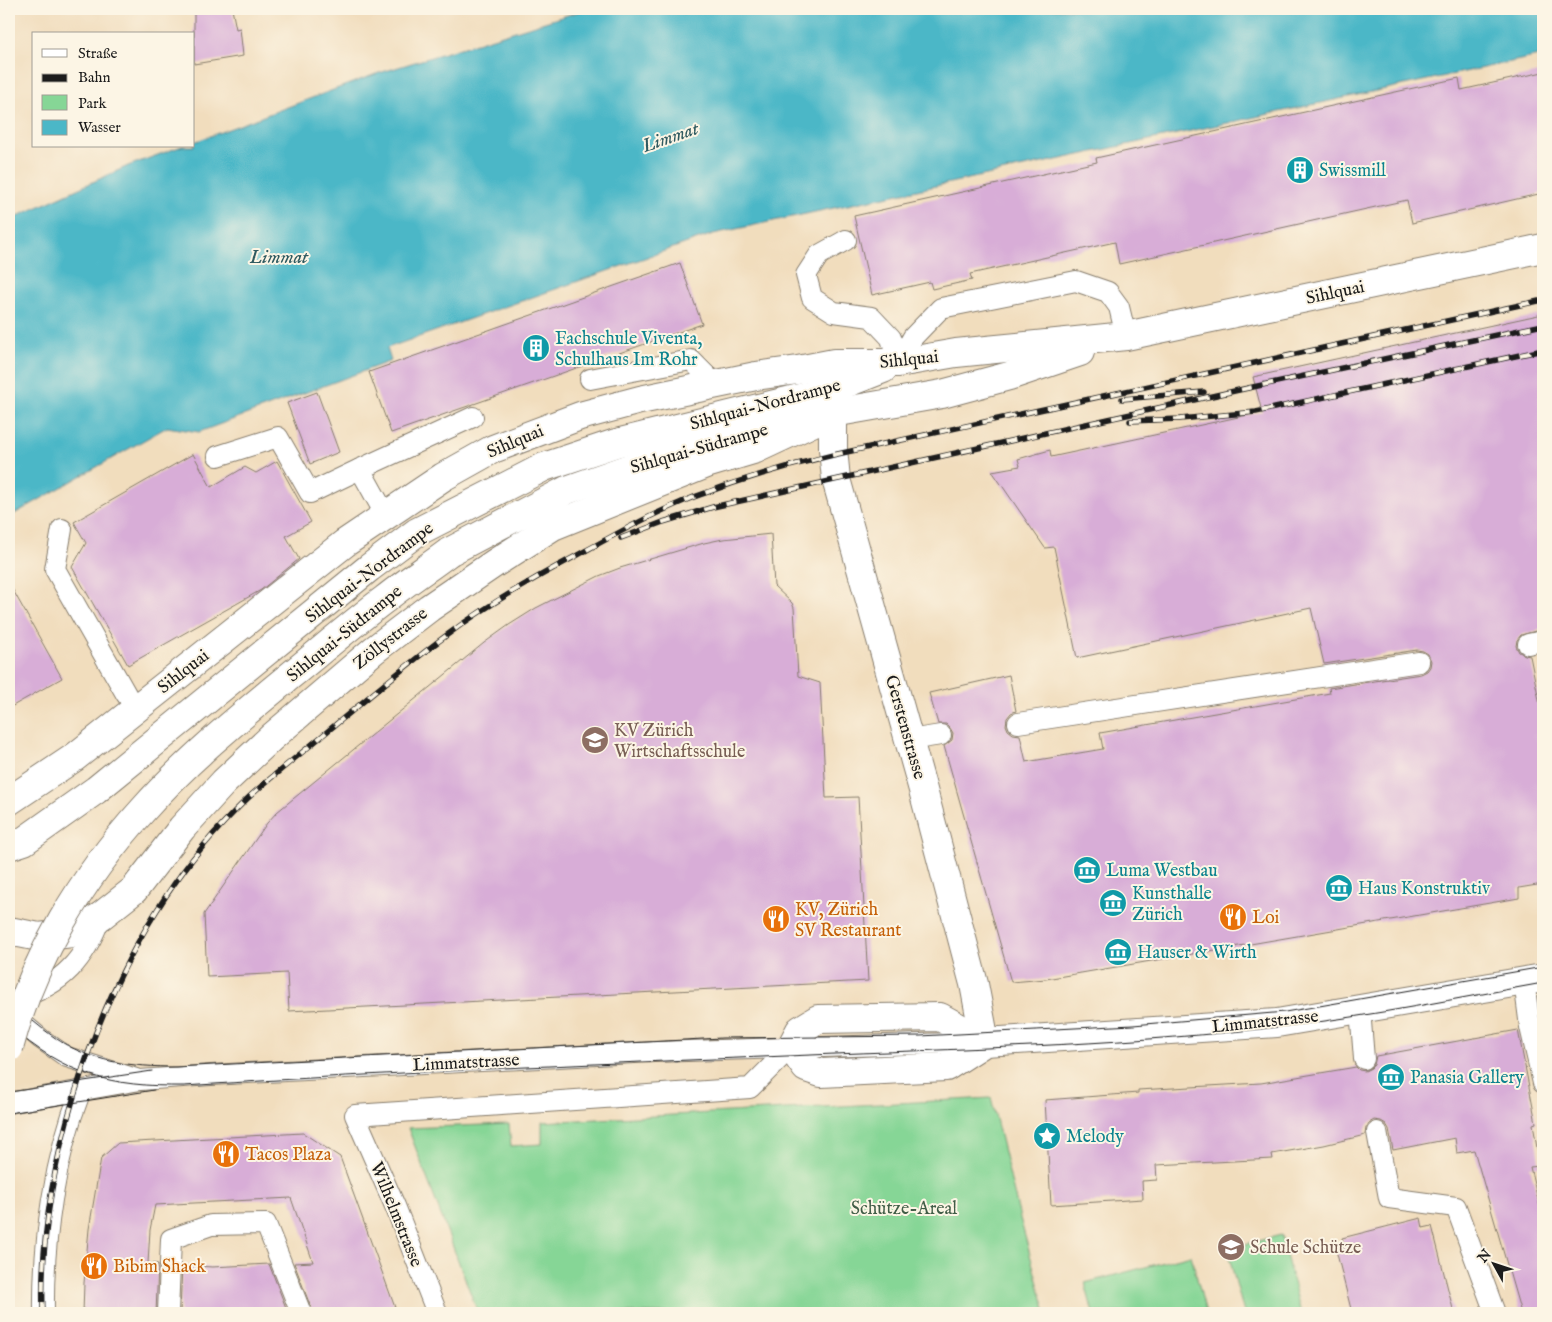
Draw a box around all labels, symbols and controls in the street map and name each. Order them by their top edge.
legend [32,32,195,148]
text: Straße [78,44,118,63]
text: Bahn [78,68,110,87]
text: Park [78,94,108,113]
water label: Limmat [638,117,703,159]
text: Wasser [78,118,121,137]
building icon: Swissmill [1285,155,1315,185]
place label: Swissmill [1319,160,1386,183]
water label: Limmat [249,246,309,270]
street label: Sihlquai [1304,276,1367,311]
place label: Fachschule Viventa, Schulhaus Im Rohr [555,328,703,372]
building icon: Fachschule Viventa, Schulhaus Im Rohr [521,333,551,363]
street label: Sihlquai [878,346,940,375]
street label: Sihlquai-Nordrampe [688,374,843,437]
street label: Sihlquai-Südrampe [628,419,771,480]
street label: Sihlquai [484,420,548,465]
street label: Sihlquai-Nordrampe [301,517,439,629]
street label: Sihlquai-Südrampe [282,580,407,688]
street label: Zöllystrasse [349,603,433,676]
street label: Sihlquai [153,645,215,700]
street label: Gerstenstrasse [879,673,930,782]
place label: KV Zürich Wirtschaftsschule [614,720,745,764]
school or university icon: KV Zürich Wirtschaftsschule [580,725,610,755]
museum icon: Luma Westbau [1072,855,1102,885]
place label: Luma Westbau [1106,860,1218,883]
museum icon: Haus Konstruktiv [1324,873,1354,903]
place label: Haus Konstruktiv [1358,878,1491,901]
place label: Kunsthalle Zürich [1132,883,1212,927]
museum icon: Kunsthalle Zürich [1098,888,1128,918]
place label: KV, Zürich SV Restaurant [795,899,902,943]
restaurant icon: Loi [1218,902,1248,932]
restaurant icon: KV, Zürich SV Restaurant [761,904,791,934]
place label: Loi [1252,907,1280,930]
museum icon: Hauser & Wirth [1103,937,1133,967]
place label: Hauser & Wirth [1137,942,1257,965]
street label: Limmatstrasse [1211,1005,1320,1040]
street label: Limmatstrasse [412,1049,520,1078]
museum icon: Panasia Gallery [1376,1062,1406,1092]
place label: Panasia Gallery [1410,1067,1524,1090]
place icon: Melody [1032,1121,1062,1151]
place label: Melody [1066,1126,1124,1149]
restaurant icon: Tacos Plaza [211,1139,241,1169]
place label: Tacos Plaza [245,1144,332,1167]
street label: Wilhelmstrasse [364,1159,427,1270]
park label: Schütze-Areal [851,1198,957,1221]
school or university icon: Schule Schütze [1216,1232,1246,1262]
place label: Schule Schütze [1250,1237,1361,1260]
north arrow [1470,1240,1520,1290]
text: N [1473,1246,1496,1267]
restaurant icon: Bibim Shack [79,1251,109,1281]
place label: Bibim Shack [113,1256,206,1279]

